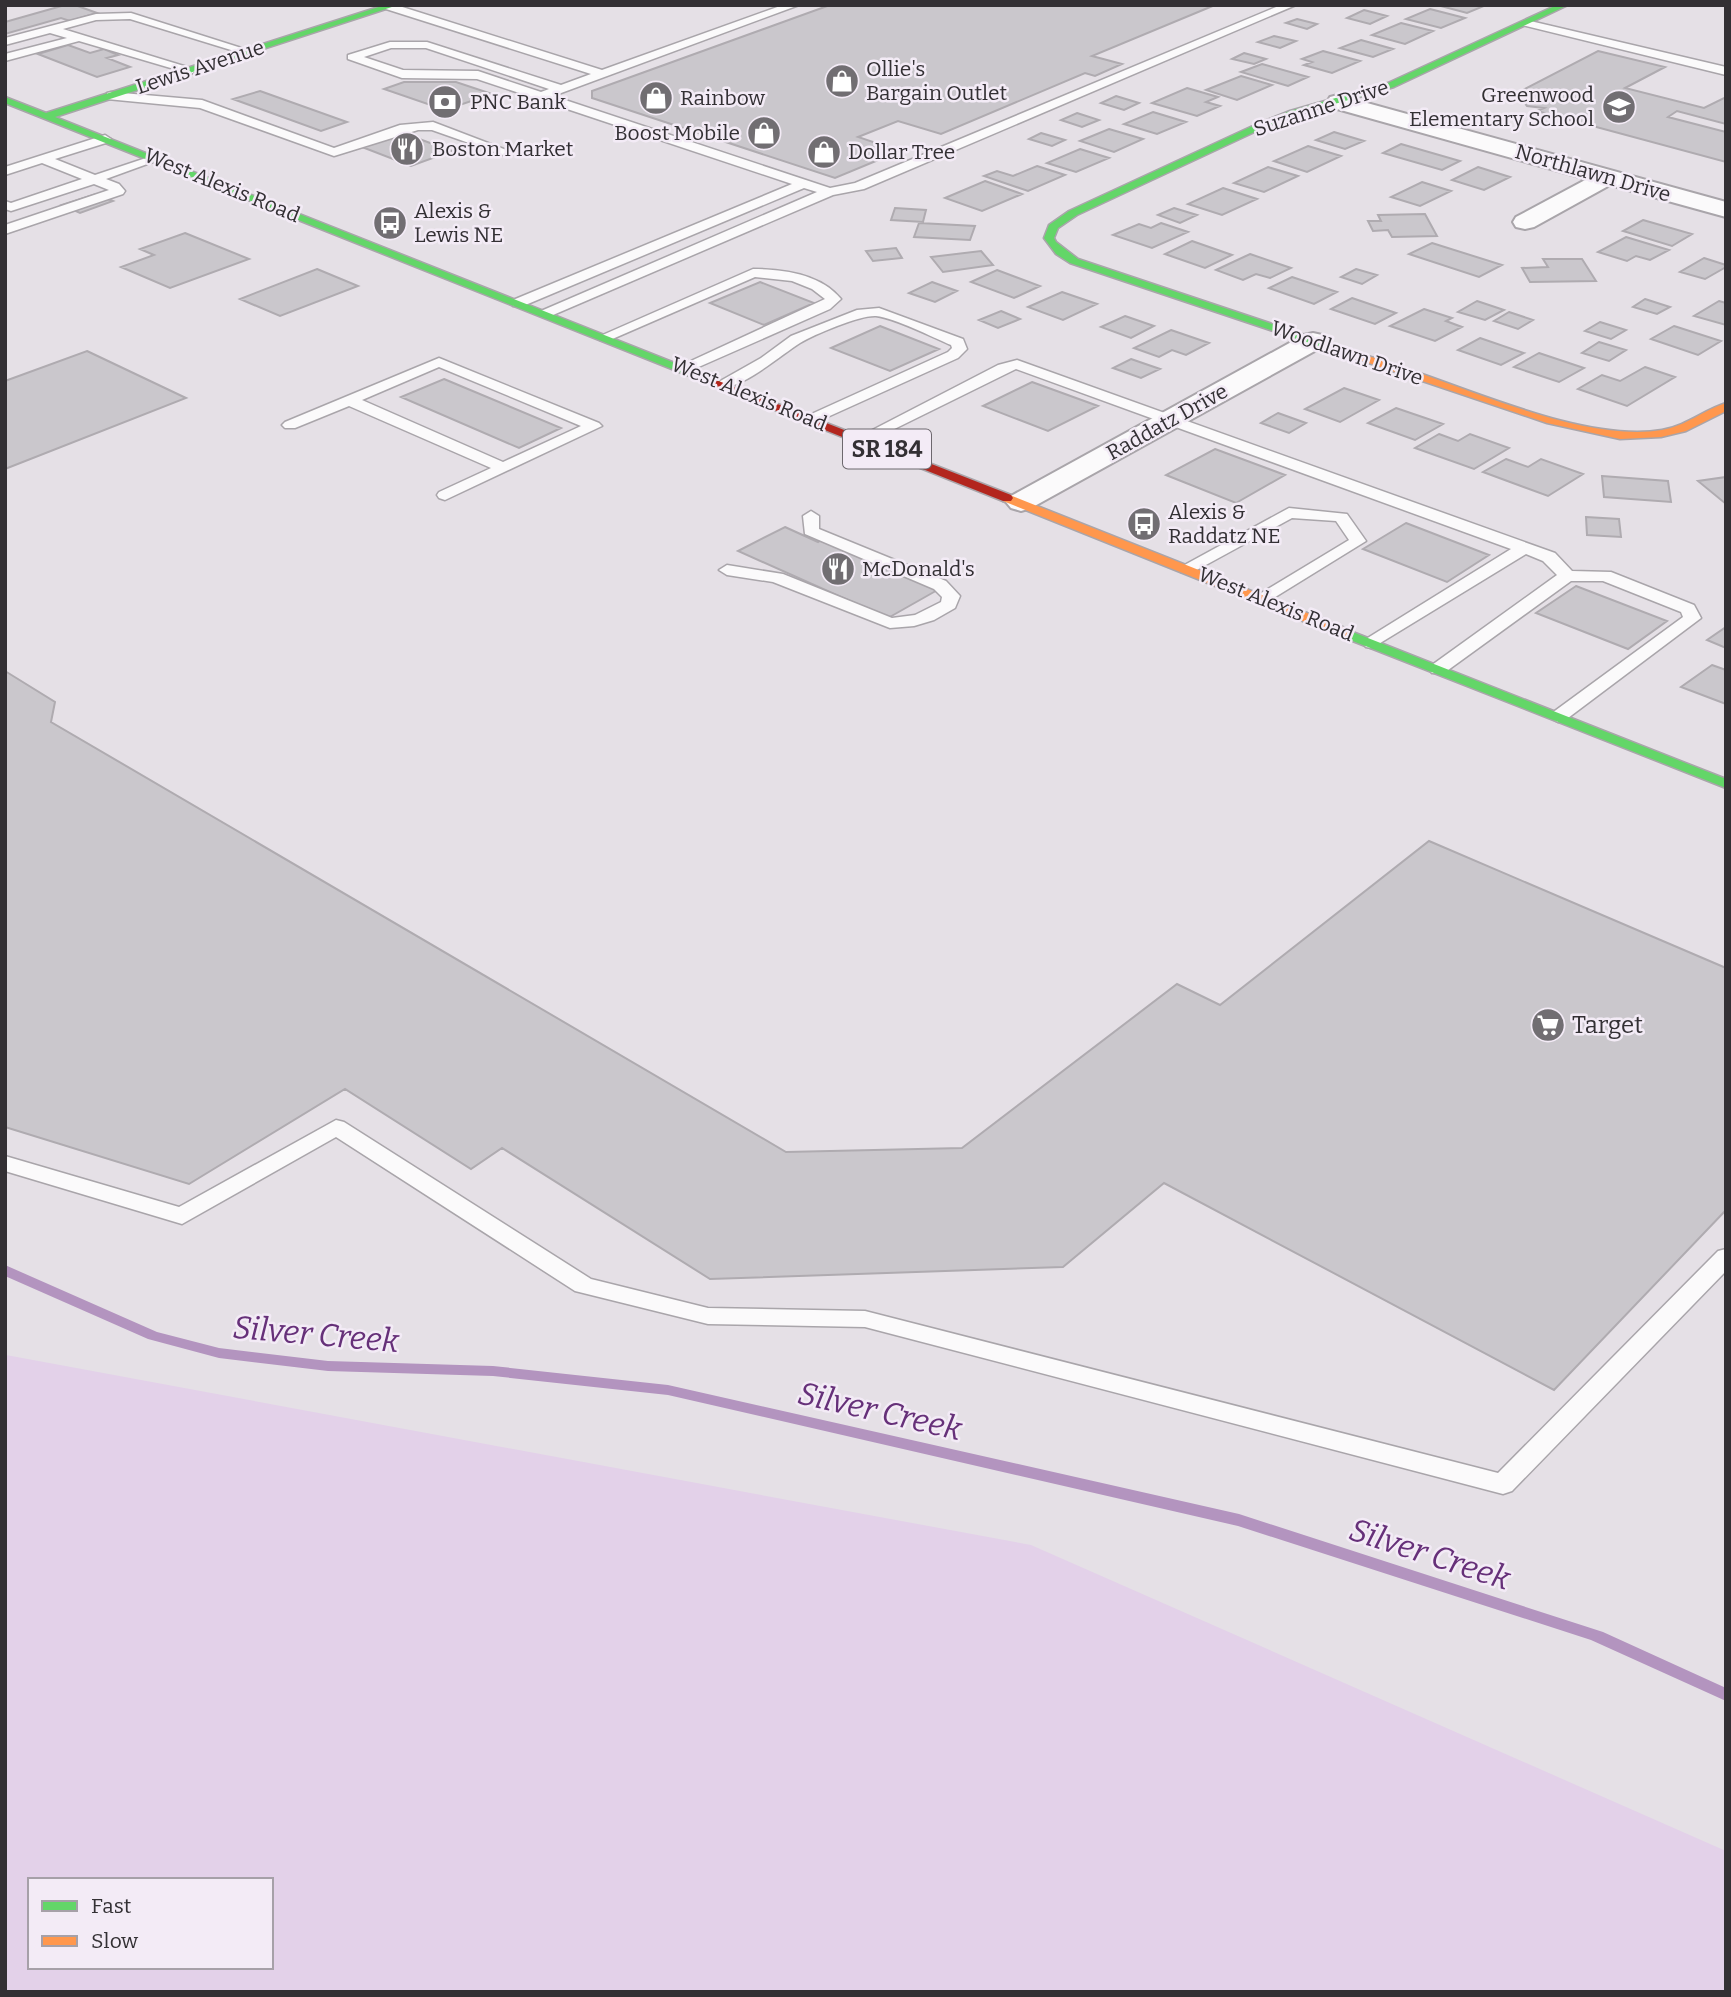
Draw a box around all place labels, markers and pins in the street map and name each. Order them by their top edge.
place label: Ollie's Bargain Outlet [866,56,1008,106]
shop icon: Ollie's Bargain Outlet [823,62,861,100]
shop icon: Rainbow [637,79,675,117]
place label: Greenwood Elementary School [1409,82,1594,132]
bank icon: PNC Bank [426,83,464,121]
place label: Rainbow [680,85,765,111]
school or university icon: Greenwood Elementary School [1600,88,1638,126]
place label: PNC Bank [470,89,566,115]
shop icon: Boost Mobile [745,114,783,152]
place label: Boost Mobile [614,120,740,146]
restaurant icon: Boston Market [388,130,426,168]
shop icon: Dollar Tree [805,133,843,171]
place label: Boston Market [432,136,574,162]
place label: Dollar Tree [848,139,955,165]
place label: Alexis & Lewis NE [414,198,503,248]
bus stop icon: Alexis & Lewis NE [371,204,409,242]
place label: Alexis & Raddatz NE [1168,499,1281,549]
bus stop icon: Alexis & Raddatz NE [1125,505,1163,543]
restaurant icon: McDonald's [819,550,857,588]
place label: McDonald's [862,556,975,582]
supermarket icon: Target [1529,1006,1567,1044]
place label: Target [1572,1011,1643,1039]

